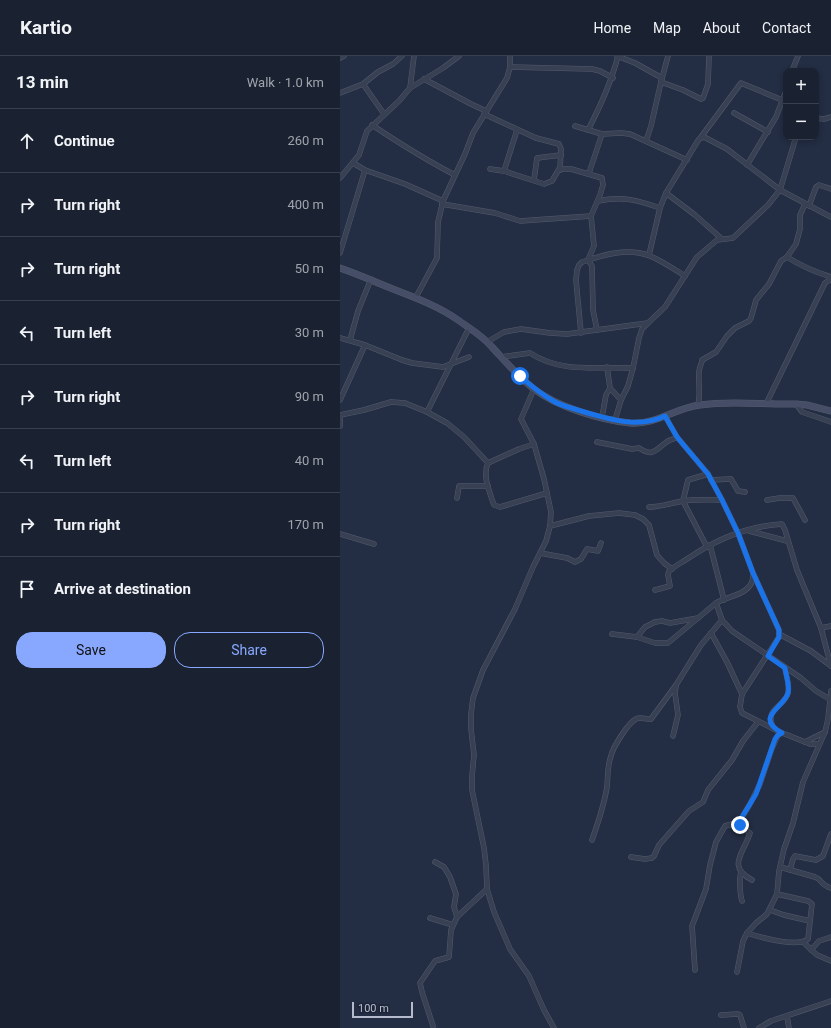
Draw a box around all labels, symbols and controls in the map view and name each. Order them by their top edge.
text: Kartio [20,16,72,39]
text: Home [593,20,631,36]
text: Map [653,20,681,36]
text: About [703,20,740,36]
text: Contact [762,20,811,36]
map controls [783,68,819,140]
button: + [783,68,819,104]
text: 13 min [16,72,69,92]
text: Walk · 1.0 km [247,75,324,90]
button: − [783,104,819,140]
icon: ahead [16,130,38,152]
text: Continue [54,132,115,150]
text: 260 m [287,133,324,148]
icon: right [16,194,38,216]
text: Turn right [54,196,120,214]
text: 400 m [287,197,324,212]
icon: right [16,258,38,280]
text: Turn right [54,260,120,278]
text: 50 m [295,261,324,276]
icon: left [16,322,38,344]
text: Turn left [54,324,111,342]
text: 30 m [295,325,324,340]
route start [511,367,529,385]
icon: right [16,386,38,408]
text: Turn right [54,388,120,406]
text: 90 m [295,389,324,404]
icon: left [16,450,38,472]
text: Turn left [54,452,111,470]
text: 40 m [295,453,324,468]
icon: right [16,514,38,536]
text: Turn right [54,516,120,534]
text: 170 m [287,517,324,532]
icon: arrive [16,578,38,600]
text: Arrive at destination [54,580,191,598]
button: Save [16,632,166,668]
button: Share [174,632,324,668]
route end [731,816,749,834]
scale bar [352,1000,413,1019]
text: 100 m [358,1002,389,1015]

